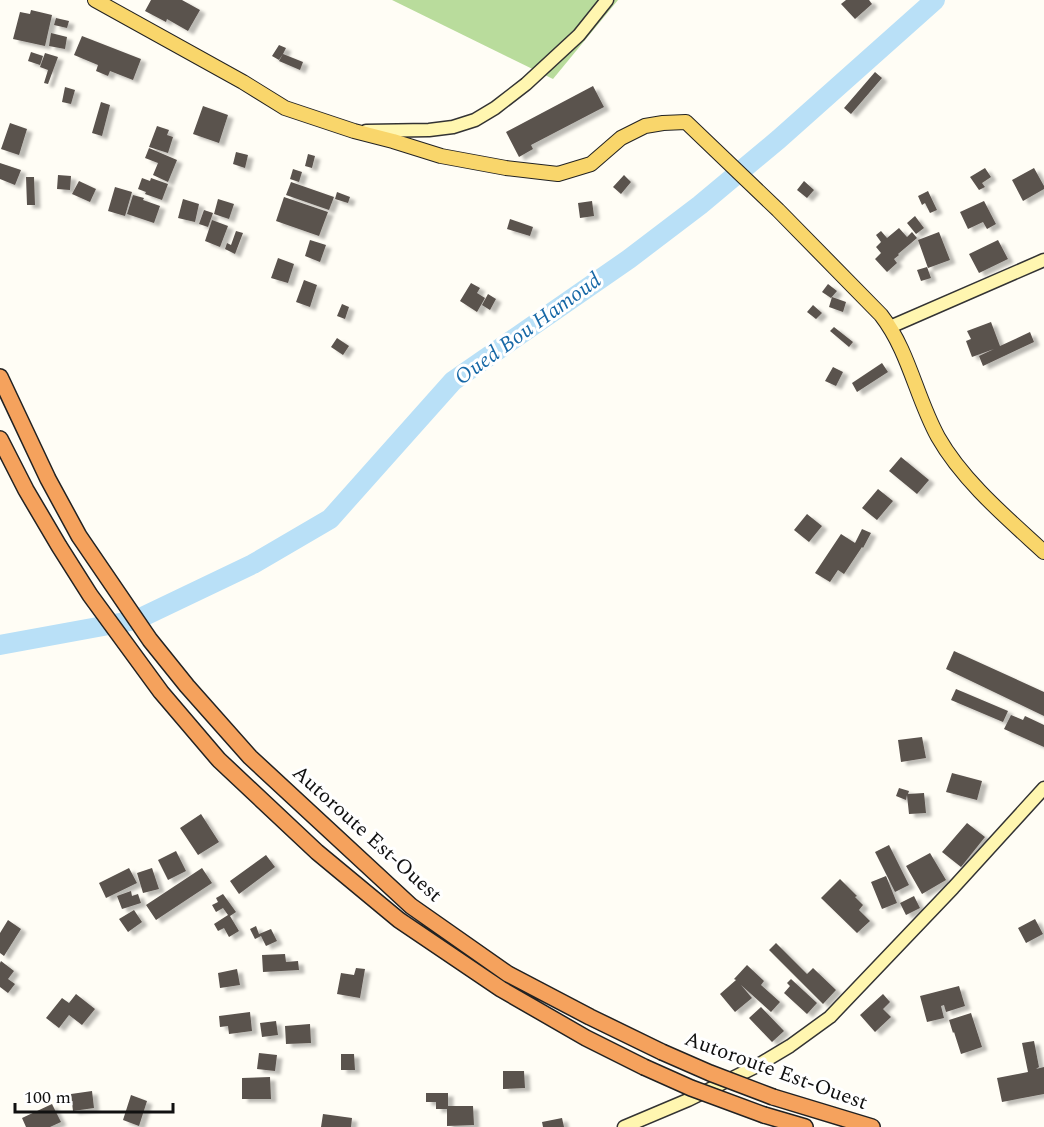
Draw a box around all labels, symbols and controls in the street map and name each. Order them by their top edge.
water label: Oued Bou Hamoud [448,264,608,394]
street label: Autoroute Est-Ouest [285,758,449,910]
street label: Autoroute Est-Ouest [680,1023,872,1119]
scale bar [15,1076,172,1114]
text: 100 m [24,1084,71,1111]

